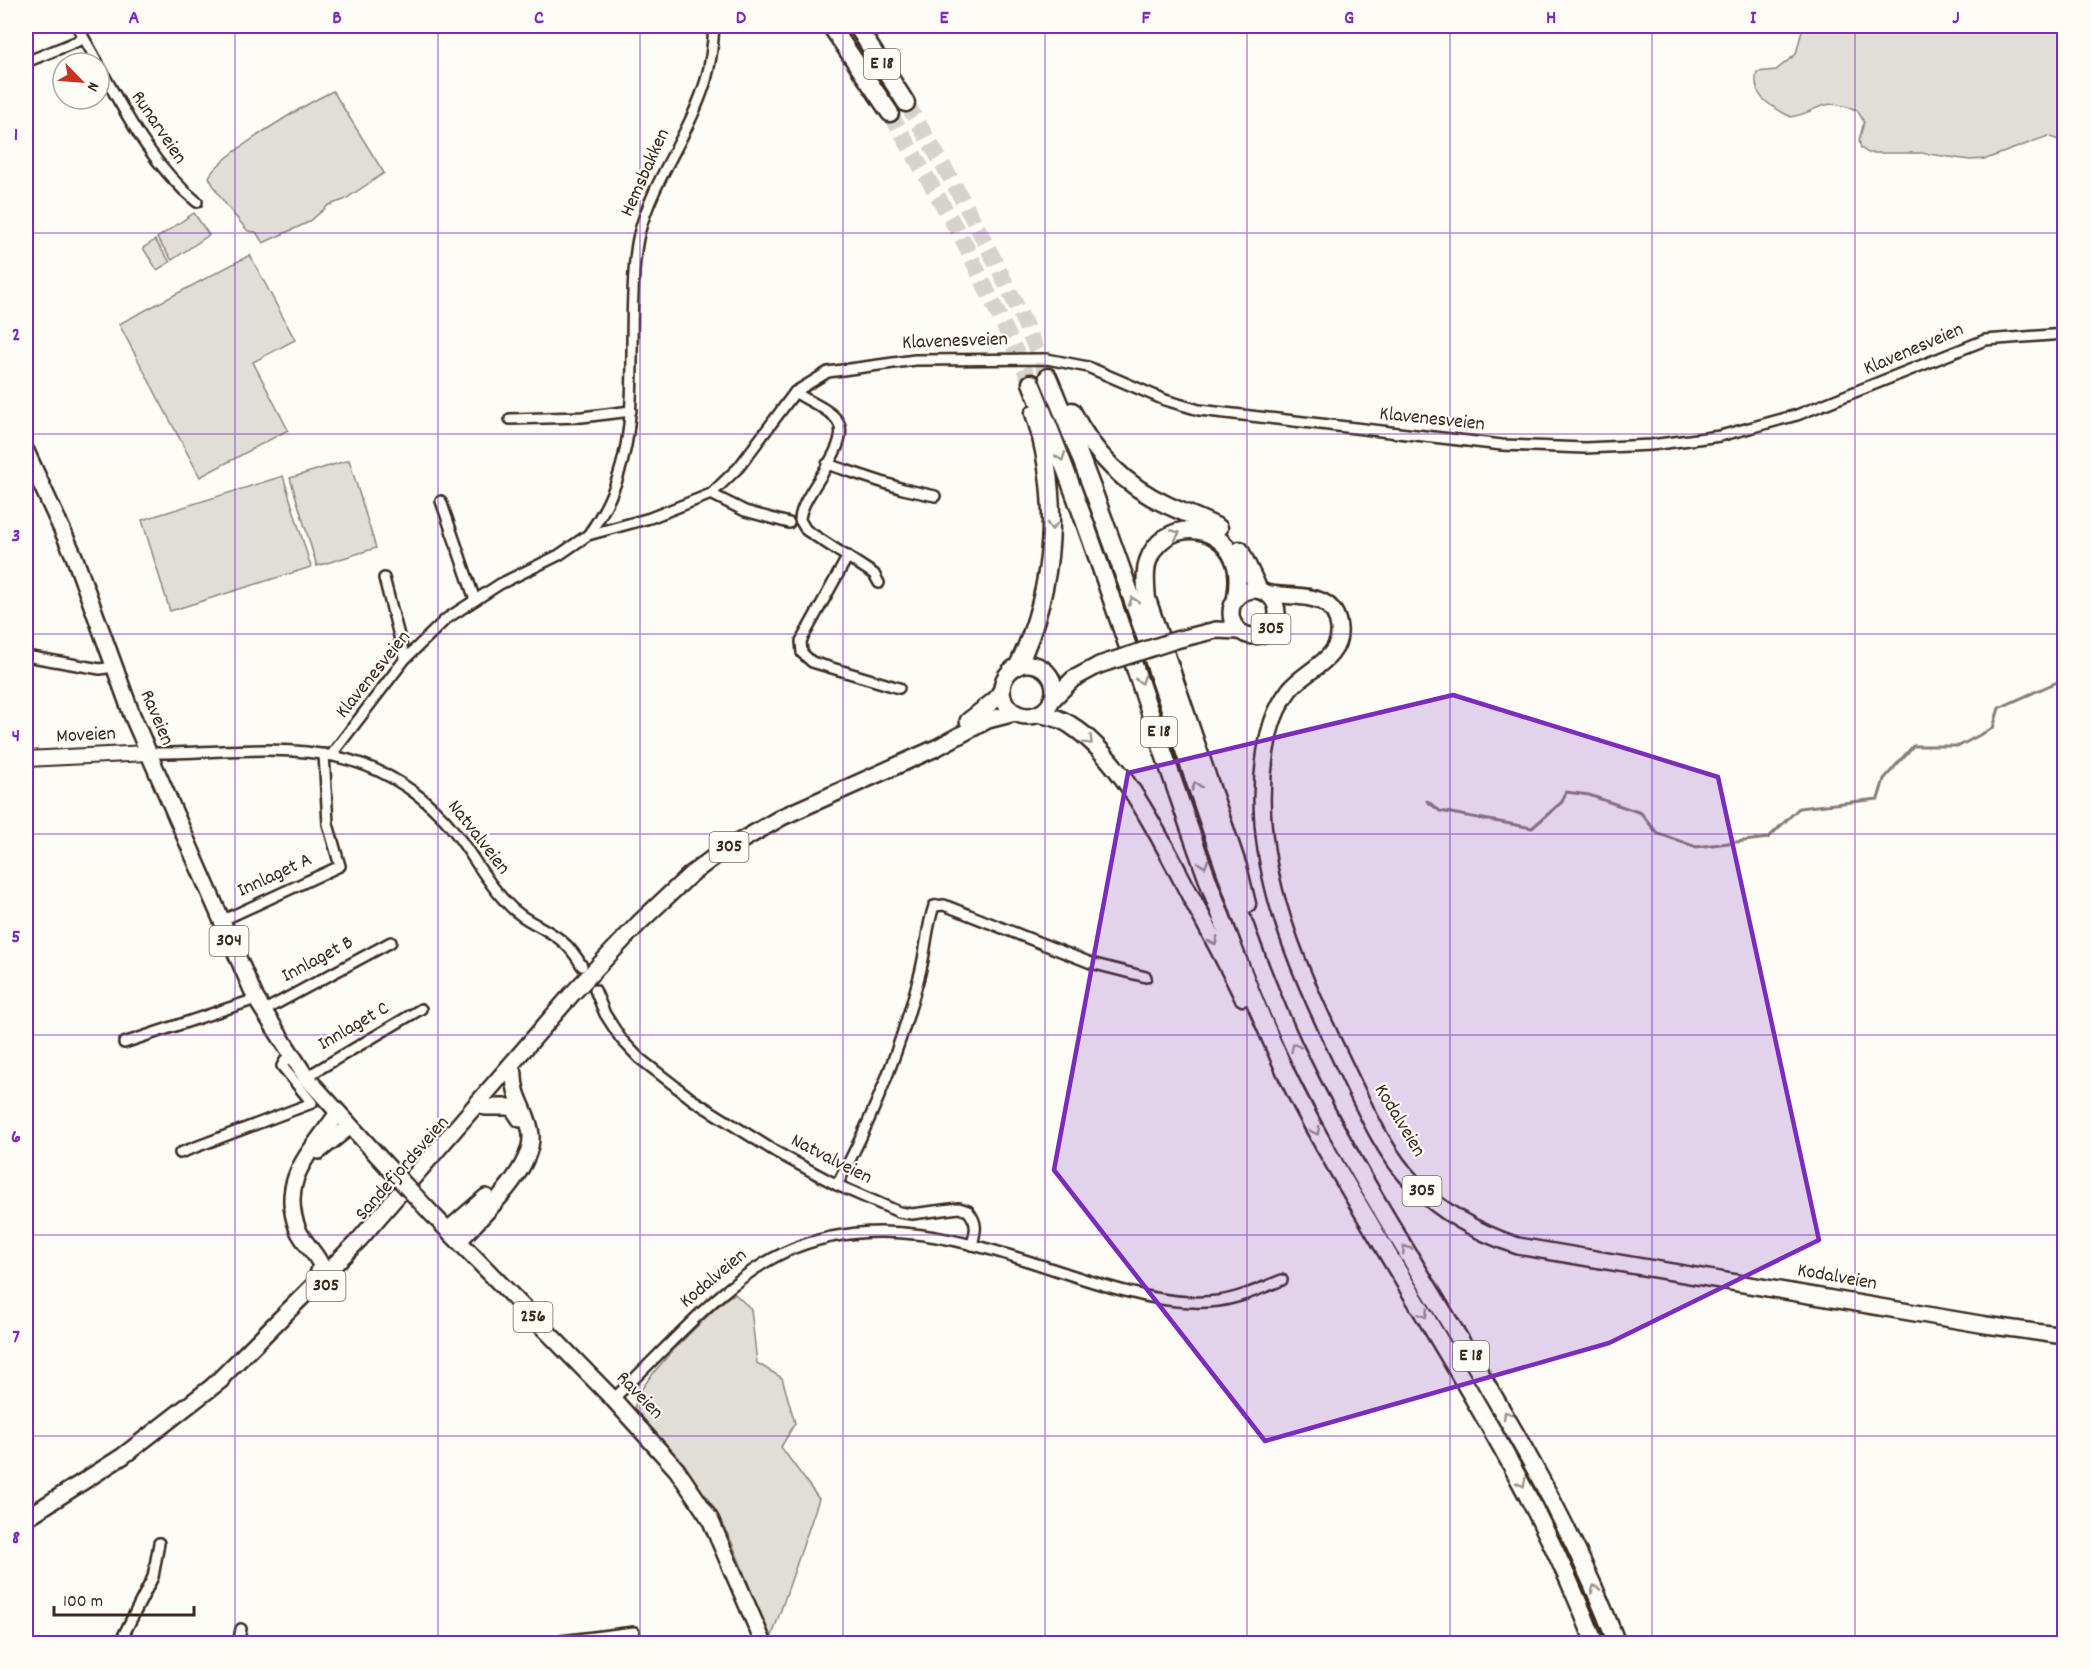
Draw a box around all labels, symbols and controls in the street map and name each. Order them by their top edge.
text: A [129,5,140,33]
text: B [332,5,342,33]
text: C [534,5,544,33]
text: D [736,5,747,33]
text: E [939,5,949,33]
text: F [1142,5,1152,33]
text: G [1344,5,1354,33]
text: H [1546,5,1556,33]
text: I [1750,5,1757,33]
text: J [1952,5,1960,33]
road number: E 18 [864,49,900,79]
north arrow [51,51,111,111]
text: N [80,78,104,95]
street label: Runarveien [123,86,193,170]
text: 1 [14,122,18,150]
street label: Hemsbakken [614,125,678,221]
street label: Klavenesveien [1860,316,1968,384]
text: 2 [12,322,20,350]
street label: Klavenesveien [902,326,1008,358]
street label: Klavenesveien [1378,401,1486,439]
one-way arrow [1054,451,1066,462]
one-way arrow [1046,521,1059,530]
text: 3 [12,523,20,551]
one-way arrow [1169,529,1180,541]
one-way arrow [1127,596,1140,607]
road number: 305 [1252,614,1290,644]
street label: Klavenesveien [330,625,418,725]
one-way arrow [1133,674,1146,685]
street label: Raveien [132,686,180,750]
road number: E 18 [1141,717,1177,747]
street label: Moveien [56,720,116,752]
text: 4 [12,723,20,751]
one-way arrow [1082,733,1093,744]
one-way arrow [1191,781,1204,792]
street label: Natvalveien [440,795,516,881]
road number: 305 [710,832,748,862]
street label: Innlaget A [233,847,317,905]
one-way arrow [1197,858,1209,869]
text: 5 [11,924,21,952]
road number: 304 [210,926,248,956]
street label: Innlaget B [277,929,359,991]
one-way arrow [1207,935,1218,945]
street label: Innlaget C [313,995,395,1059]
one-way arrow [1290,1043,1302,1054]
street label: Kodalveien [1366,1079,1432,1163]
street label: Sandefjordsveien [350,1110,456,1228]
text: 6 [11,1124,21,1152]
one-way arrow [1309,1124,1320,1135]
street label: Natvalveien [785,1128,877,1192]
road number: 305 [1402,1176,1442,1206]
street label: Kodalveien [674,1242,754,1316]
one-way arrow [1401,1245,1413,1255]
street label: Kodalveien [1795,1257,1879,1299]
road number: 305 [306,1271,346,1301]
road number: 256 [514,1302,552,1332]
one-way arrow [1416,1308,1428,1318]
text: 7 [12,1324,20,1352]
road number: E 18 [1453,1341,1489,1371]
street label: Raveien [609,1365,669,1427]
one-way arrow [1503,1411,1514,1421]
one-way arrow [1515,1476,1526,1487]
text: 8 [12,1525,20,1553]
scale bar [54,1579,194,1617]
one-way arrow [1590,1584,1602,1595]
text: 100 m [63,1590,103,1615]

